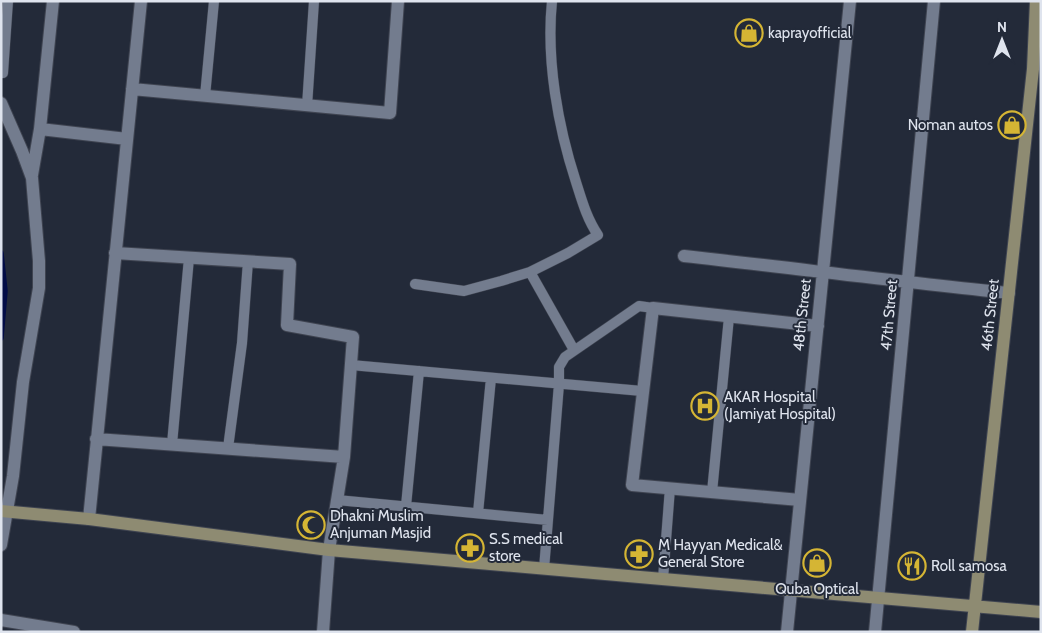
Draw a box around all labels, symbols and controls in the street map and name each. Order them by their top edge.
north arrow [977,15,1027,65]
shop icon: kaprayofficial [734,18,764,48]
text: N [997,18,1007,36]
place label: kaprayofficial [768,24,852,42]
shop icon: Noman autos [997,110,1027,140]
place label: Noman autos [908,116,993,134]
street label: 48th Street [789,278,815,352]
street label: 46th Street [977,278,1003,352]
street label: 47th Street [877,279,901,351]
place label: AKAR Hospital (Jamiyat Hospital) [724,388,836,423]
hospital icon: AKAR Hospital (Jamiyat Hospital) [690,391,720,421]
place label: Dhakni Muslim Anjuman Masjid [330,507,431,542]
mosque icon: Dhakni Muslim Anjuman Masjid [296,510,326,540]
place label: S.S medical store [489,530,563,565]
pharmacy icon: S.S medical store [455,533,485,563]
place label: M Hayyan Medical& General Store [658,536,783,571]
pharmacy icon: M Hayyan Medical& General Store [624,539,654,569]
shop icon: Quba Optical [802,548,832,578]
restaurant icon: Roll samosa [897,551,927,581]
place label: Roll samosa [931,557,1007,575]
place label: Quba Optical [775,580,859,598]

